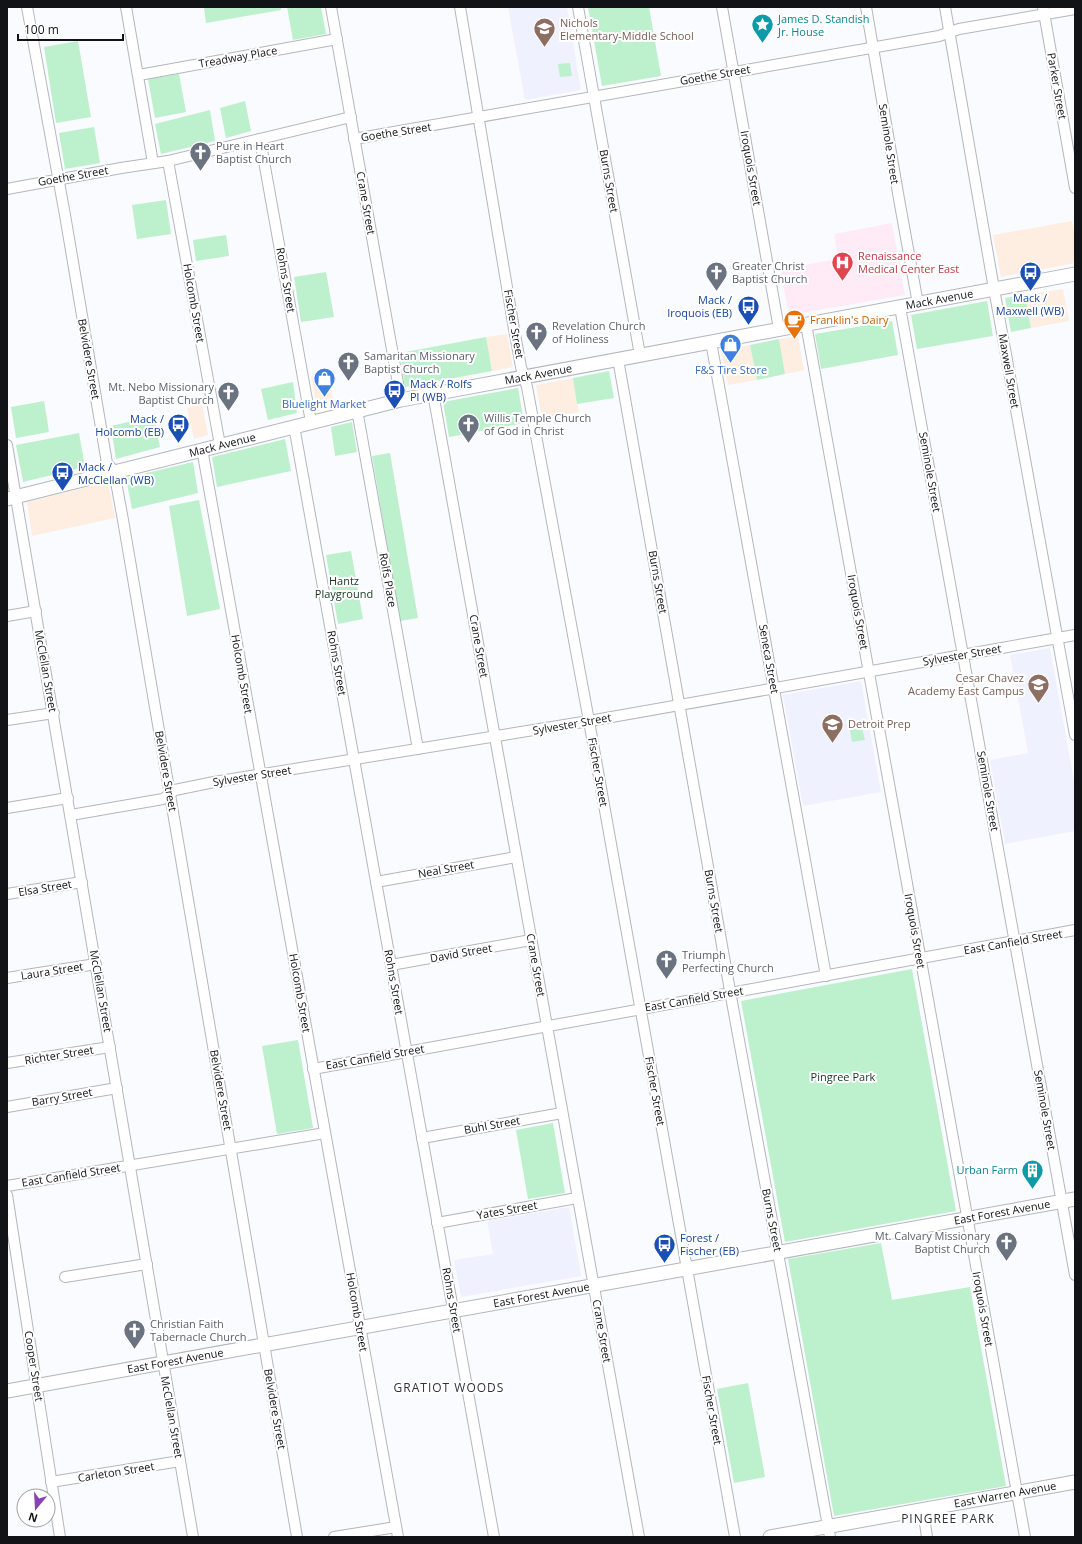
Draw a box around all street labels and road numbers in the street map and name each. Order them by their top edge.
street label: Treadway Place [197,42,278,71]
street label: Parker Street [1044,51,1071,120]
street label: Goethe Street [679,61,751,88]
street label: Seminole Street [876,103,903,185]
street label: Goethe Street [360,119,432,144]
street label: Iroquois Street [738,129,765,207]
street label: Burns Street [597,148,622,214]
street label: Goethe Street [37,162,109,189]
street label: Crane Street [354,170,379,236]
street label: Rohns Street [273,246,300,314]
street label: Holcomb Street [180,262,209,344]
street label: Mack Avenue [904,285,974,313]
street label: Fischer Street [501,288,528,360]
street label: Belvidere Street [75,317,104,400]
street label: Maxwell Street [996,332,1023,410]
street label: Mack Avenue [503,360,573,387]
street label: Mack Avenue [187,429,257,460]
street label: Seminole Street [916,431,945,513]
street label: Burns Street [646,549,671,615]
street label: Rolfs Place [376,552,401,608]
street label: Iroquois Street [845,573,872,651]
street label: Crane Street [467,613,492,679]
street label: Seneca Street [756,623,783,695]
street label: McClellan Street [32,629,61,713]
street label: Rohns Street [324,629,351,697]
street label: Holcomb Street [228,633,257,715]
street label: Sylvester Street [922,640,1002,669]
street label: Sylvester Street [532,709,612,738]
street label: Belvidere Street [152,729,181,812]
street label: Fischer Street [585,736,612,808]
street label: Seminole Street [974,750,1003,832]
street label: Sylvester Street [212,762,292,789]
street label: Neal Street [417,856,475,881]
street label: Burns Street [702,868,727,934]
street label: Elsa Street [17,876,73,899]
street label: Iroquois Street [902,892,929,970]
street label: East Canfield Street [962,925,1063,958]
street label: Crane Street [524,932,549,998]
street label: David Street [429,940,493,965]
street label: Rohns Street [381,948,408,1016]
street label: McClellan Street [87,949,116,1033]
street label: Holcomb Street [286,952,315,1034]
street label: Laura Street [20,958,84,983]
street label: East Canfield Street [643,982,744,1015]
street label: East Canfield Street [324,1040,425,1073]
street label: Richter Street [23,1042,95,1067]
street label: Belvidere Street [207,1048,236,1131]
street label: Fischer Street [642,1055,669,1127]
street label: Seminole Street [1031,1069,1060,1151]
street label: Barry Street [30,1084,93,1109]
street label: Buhl Street [463,1112,521,1137]
street label: East Canfield Street [20,1159,121,1190]
street label: Burns Street [759,1187,786,1253]
street label: East Forest Avenue [953,1196,1051,1228]
street label: Yates Street [475,1197,538,1222]
street label: Rohns Street [439,1266,466,1334]
street label: Iroquois Street [970,1270,997,1348]
street label: Holcomb Street [343,1271,372,1353]
street label: East Forest Avenue [492,1278,591,1310]
street label: Crane Street [590,1298,615,1364]
street label: Cooper Street [22,1330,47,1402]
street label: East Forest Avenue [126,1344,225,1376]
street label: Belvidere Street [261,1367,290,1450]
street label: Fischer Street [699,1374,726,1446]
street label: McClellan Street [158,1375,187,1459]
street label: Carleton Street [77,1458,155,1485]
street label: East Warren Avenue [953,1478,1057,1511]

